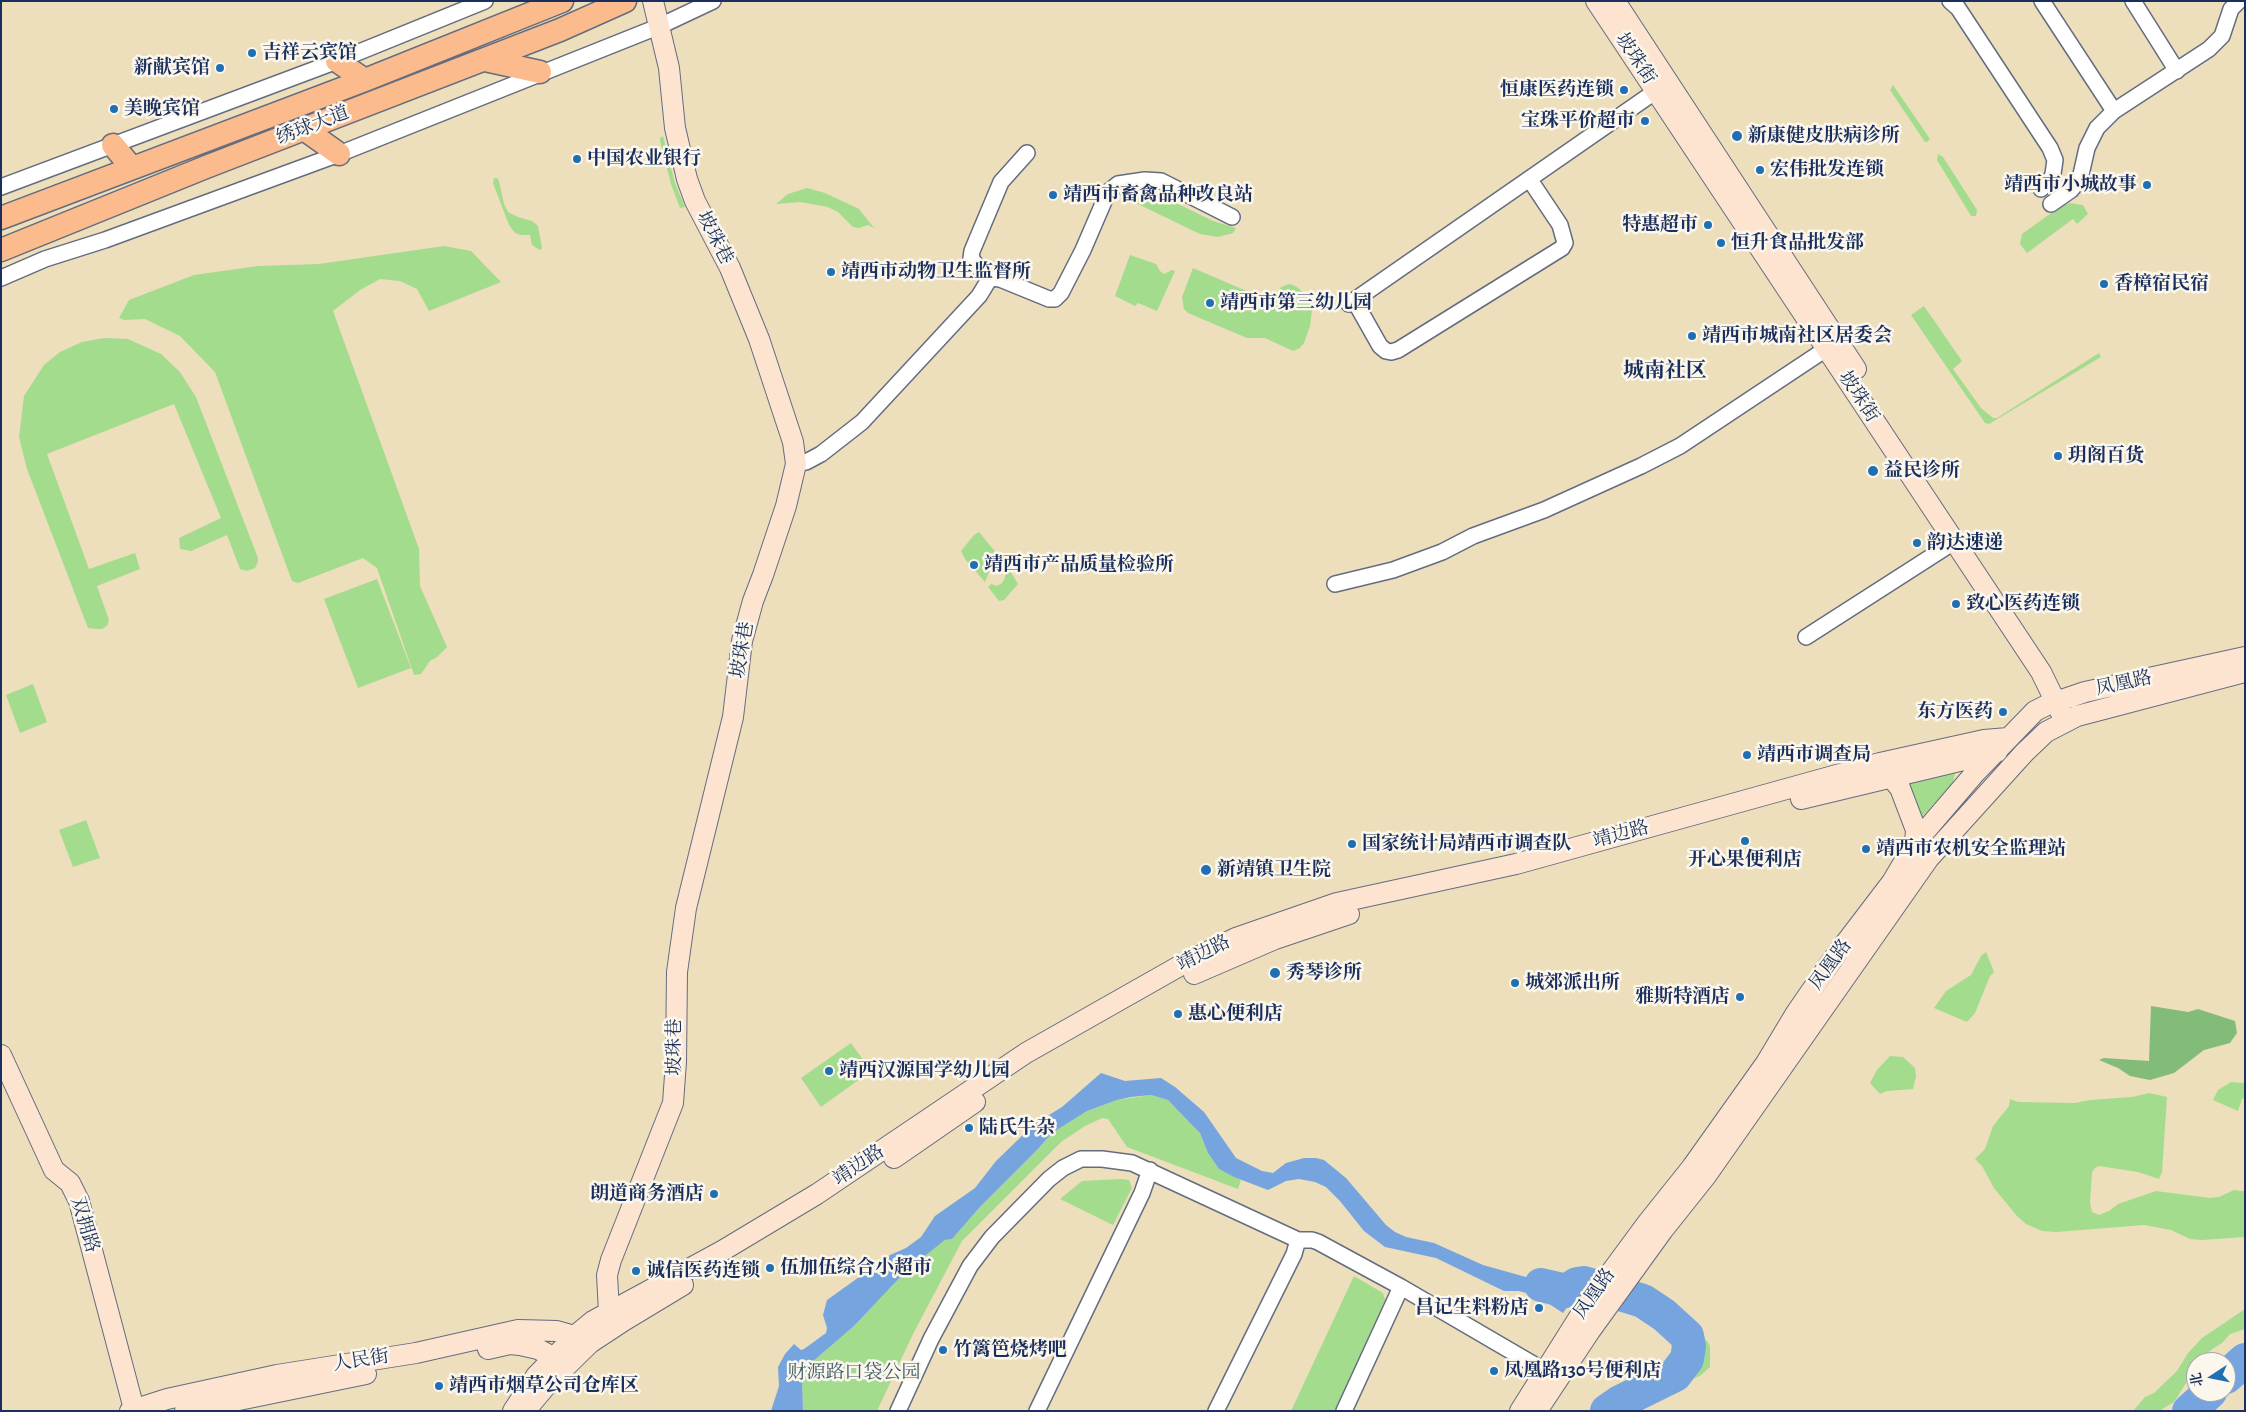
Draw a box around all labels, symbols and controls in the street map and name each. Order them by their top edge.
street label: 坡珠街 [1610,29,1660,89]
place label: 吉祥云宾馆 [262,42,357,64]
marker: 吉祥云宾馆 [246,47,258,59]
place label: 新献宾馆 [134,57,210,79]
marker: 新献宾馆 [214,62,226,74]
place label: 恒康医药连锁 [1500,79,1614,101]
marker: 恒康医药连锁 [1618,84,1630,96]
place label: 美晚宾馆 [124,98,200,120]
street label: 绣球大道 [273,102,353,150]
marker: 美晚宾馆 [108,103,120,115]
place label: 宝珠平价超市 [1521,110,1635,132]
marker: 宝珠平价超市 [1639,115,1651,127]
place label: 新康健皮肤病诊所 [1748,125,1900,147]
marker: 新康健皮肤病诊所 [1730,129,1744,143]
place label: 中国农业银行 [587,148,701,170]
marker: 中国农业银行 [571,153,583,165]
place label: 宏伟批发连锁 [1770,159,1884,181]
marker: 宏伟批发连锁 [1754,164,1766,176]
place label: 靖西市小城故事 [2004,174,2137,196]
marker: 靖西市小城故事 [2141,179,2153,191]
place label: 靖西市畜禽品种改良站 [1063,184,1253,206]
marker: 靖西市畜禽品种改良站 [1047,189,1059,201]
street label: 坡珠巷 [691,207,737,269]
place label: 特惠超市 [1622,214,1698,236]
marker: 特惠超市 [1702,219,1714,231]
place label: 恒升食品批发部 [1731,232,1864,254]
marker: 恒升食品批发部 [1715,237,1727,249]
place label: 靖西市动物卫生监督所 [841,261,1031,283]
marker: 靖西市动物卫生监督所 [825,266,837,278]
place label: 香樟宿民宿 [2114,273,2209,295]
marker: 香樟宿民宿 [2098,278,2110,290]
place label: 靖西市第三幼儿园 [1220,292,1372,314]
marker: 靖西市第三幼儿园 [1204,297,1216,309]
place label: 靖西市城南社区居委会 [1702,325,1892,347]
marker: 靖西市城南社区居委会 [1686,330,1698,342]
district label: 城南社区 [1623,359,1707,385]
street label: 坡珠街 [1833,367,1883,427]
place label: 玥阁百货 [2068,445,2144,467]
marker: 玥阁百货 [2052,450,2064,462]
place label: 益民诊所 [1884,460,1960,482]
marker: 益民诊所 [1866,464,1880,478]
place label: 韵达速递 [1927,532,2003,554]
marker: 韵达速递 [1911,537,1923,549]
place label: 靖西市产品质量检验所 [984,554,1174,576]
marker: 靖西市产品质量检验所 [968,559,980,571]
place label: 致心医药连锁 [1966,593,2080,615]
marker: 致心医药连锁 [1950,598,1962,610]
street label: 坡珠巷 [727,620,759,680]
street label: 凤凰路 [2094,667,2154,701]
place label: 东方医药 [1917,701,1993,723]
marker: 东方医药 [1997,706,2009,718]
place label: 靖西市调查局 [1757,744,1871,766]
marker: 靖西市调查局 [1741,749,1753,761]
street label: 靖边路 [1591,817,1651,853]
place label: 国家统计局靖西市调查队 [1362,833,1571,855]
marker: 开心果便利店 [1739,835,1751,847]
marker: 国家统计局靖西市调查队 [1346,838,1358,850]
place label: 靖西市农机安全监理站 [1876,838,2066,860]
marker: 靖西市农机安全监理站 [1860,843,1872,855]
place label: 开心果便利店 [1688,849,1802,871]
place label: 新靖镇卫生院 [1217,859,1331,881]
marker: 新靖镇卫生院 [1199,863,1213,877]
street label: 靖边路 [1173,931,1235,977]
street label: 凤凰路 [1805,935,1857,995]
place label: 秀琴诊所 [1286,962,1362,984]
marker: 秀琴诊所 [1268,966,1282,980]
place label: 城郊派出所 [1525,972,1620,994]
marker: 城郊派出所 [1509,977,1521,989]
place label: 雅斯特酒店 [1635,986,1730,1008]
marker: 雅斯特酒店 [1734,991,1746,1003]
place label: 惠心便利店 [1188,1003,1283,1025]
marker: 惠心便利店 [1172,1008,1184,1020]
street label: 坡珠巷 [664,1019,686,1075]
place label: 靖西汉源国学幼儿园 [839,1060,1010,1082]
marker: 靖西汉源国学幼儿园 [823,1065,835,1077]
place label: 陆氏牛杂 [979,1117,1055,1139]
marker: 陆氏牛杂 [963,1122,975,1134]
street label: 靖边路 [829,1141,889,1191]
place label: 朗道商务酒店 [590,1183,704,1205]
marker: 朗道商务酒店 [708,1188,720,1200]
street label: 双拥路 [65,1194,103,1256]
place label: 伍加伍综合小超市 [780,1257,932,1279]
place label: 诚信医药连锁 [646,1260,760,1282]
marker: 伍加伍综合小超市 [764,1262,776,1274]
street label: 凤凰路 [1569,1264,1621,1324]
marker: 诚信医药连锁 [630,1265,642,1277]
place label: 昌记生料粉店 [1415,1297,1529,1319]
marker: 昌记生料粉店 [1533,1302,1545,1314]
place label: 竹篱笆烧烤吧 [953,1339,1067,1361]
marker: 竹篱笆烧烤吧 [937,1344,949,1356]
street label: 人民街 [331,1345,391,1377]
north arrow [2186,1352,2236,1402]
place label: 凤凰路130号便利店 [1504,1360,1662,1382]
park label: 财源路口袋公园 [788,1362,920,1384]
marker: 凤凰路130号便利店 [1488,1365,1500,1377]
text: 北 [2186,1371,2207,1388]
place label: 靖西市烟草公司仓库区 [449,1375,639,1397]
marker: 靖西市烟草公司仓库区 [433,1380,445,1392]

